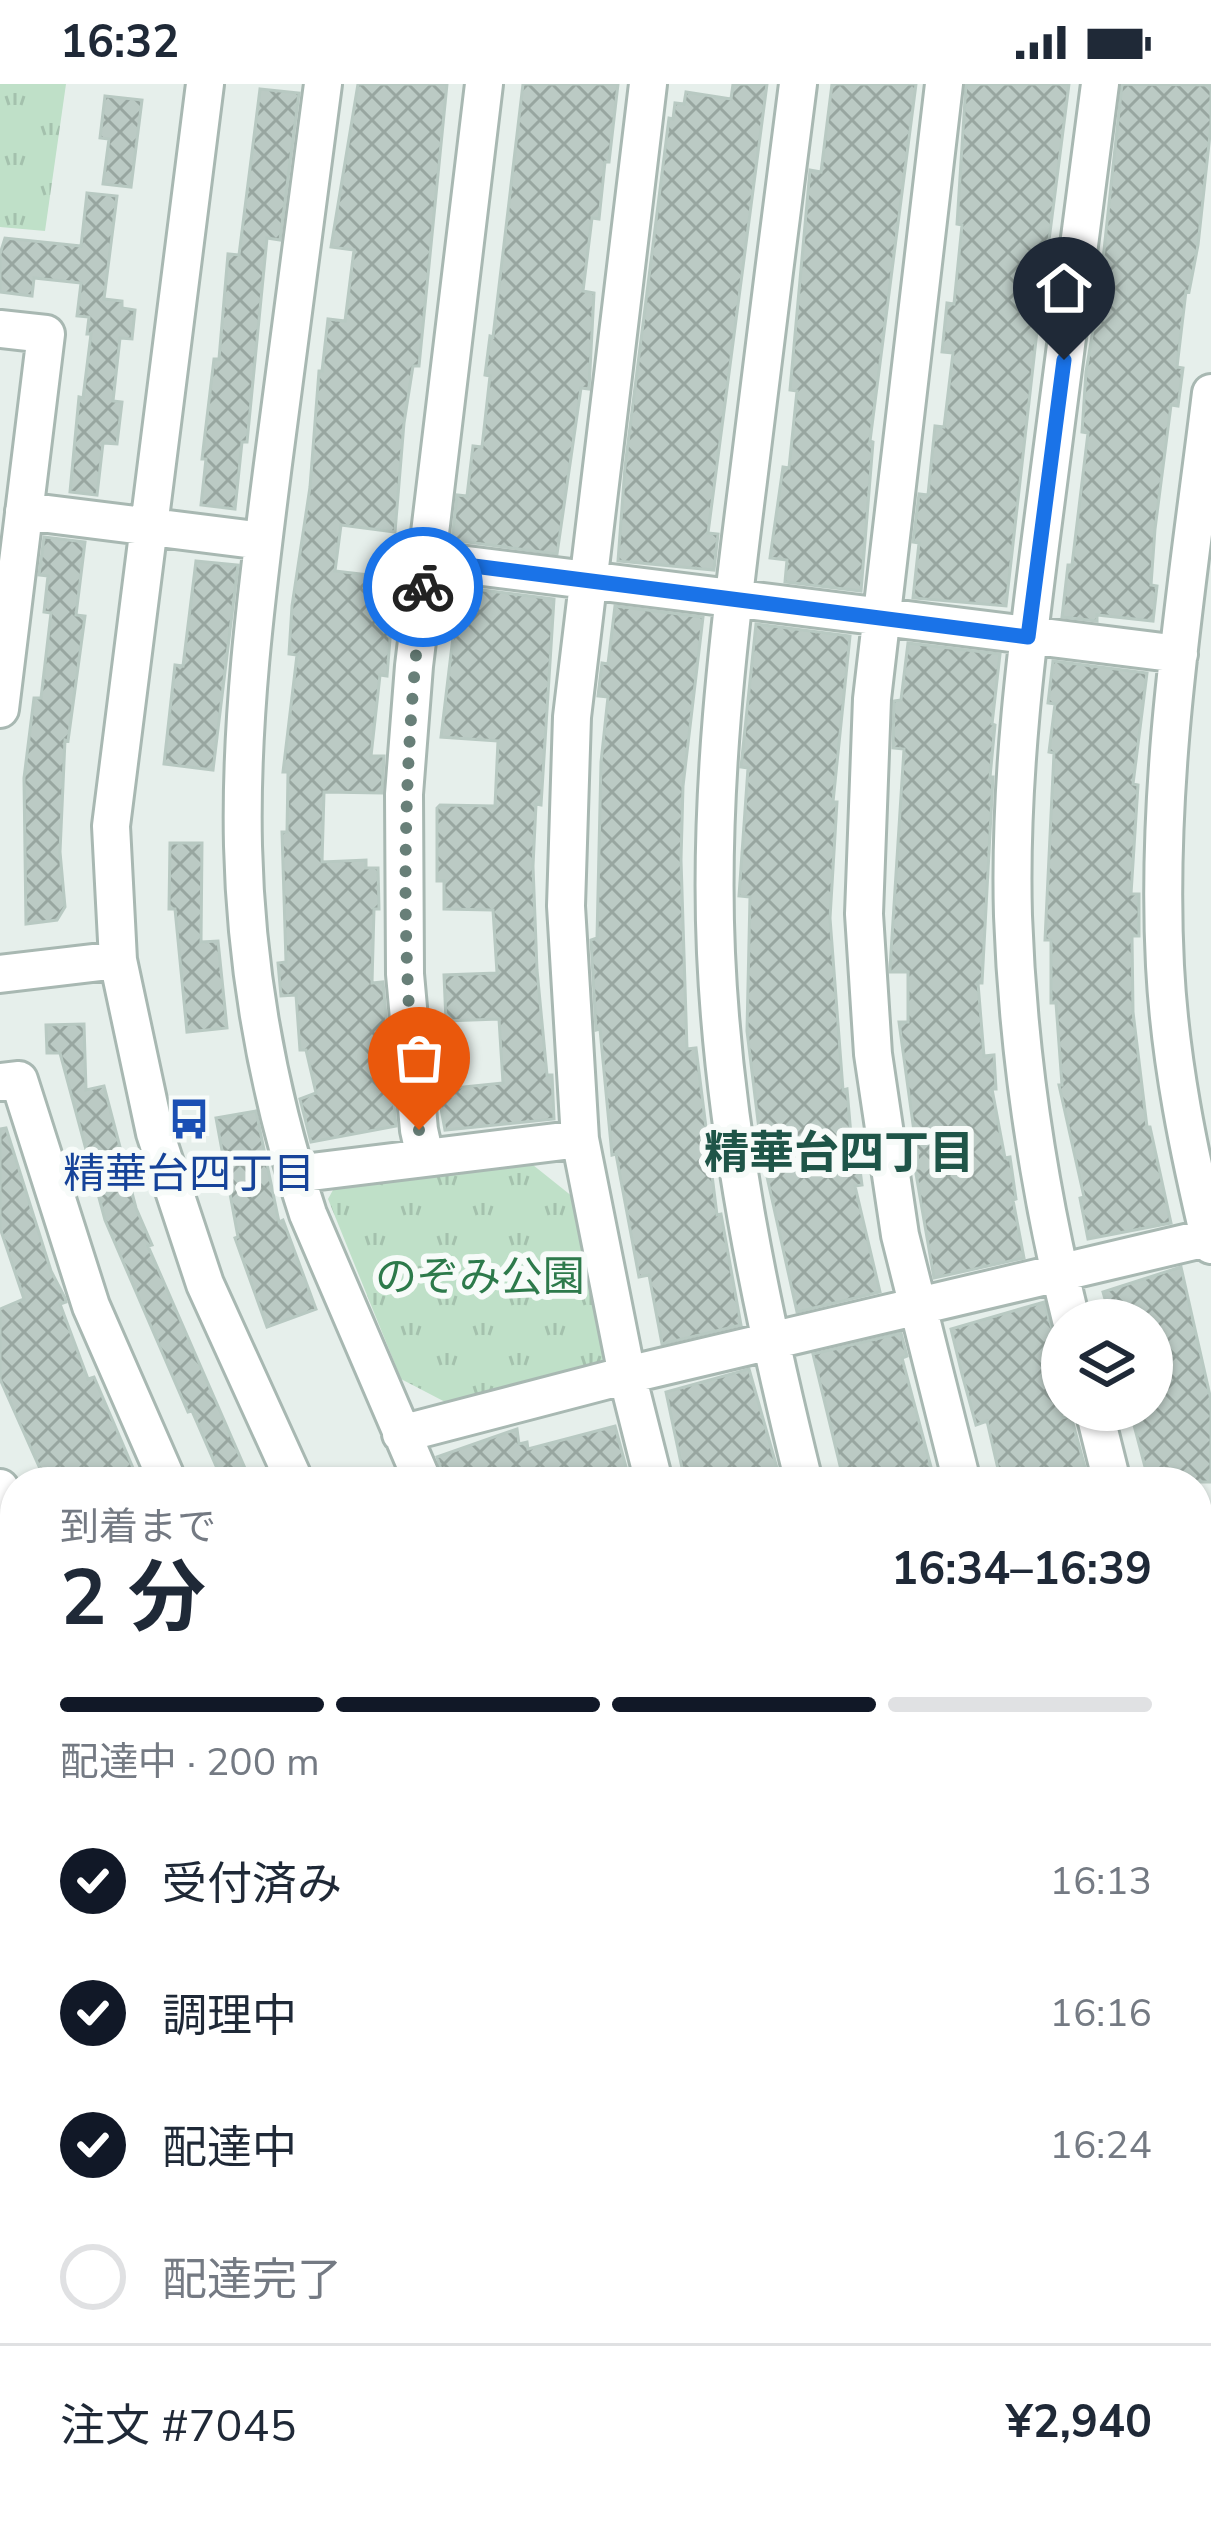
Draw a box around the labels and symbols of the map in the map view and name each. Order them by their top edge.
pin [1013,237,1115,360]
courier [363,527,483,647]
pin [368,1007,470,1130]
bus stop icon: 精華台四丁目 [166,1096,212,1142]
district label: 精華台四丁目 [704,1123,974,1184]
place label: 精華台四丁目 [63,1146,315,1203]
park label: のぞみ公園 [375,1249,585,1306]

